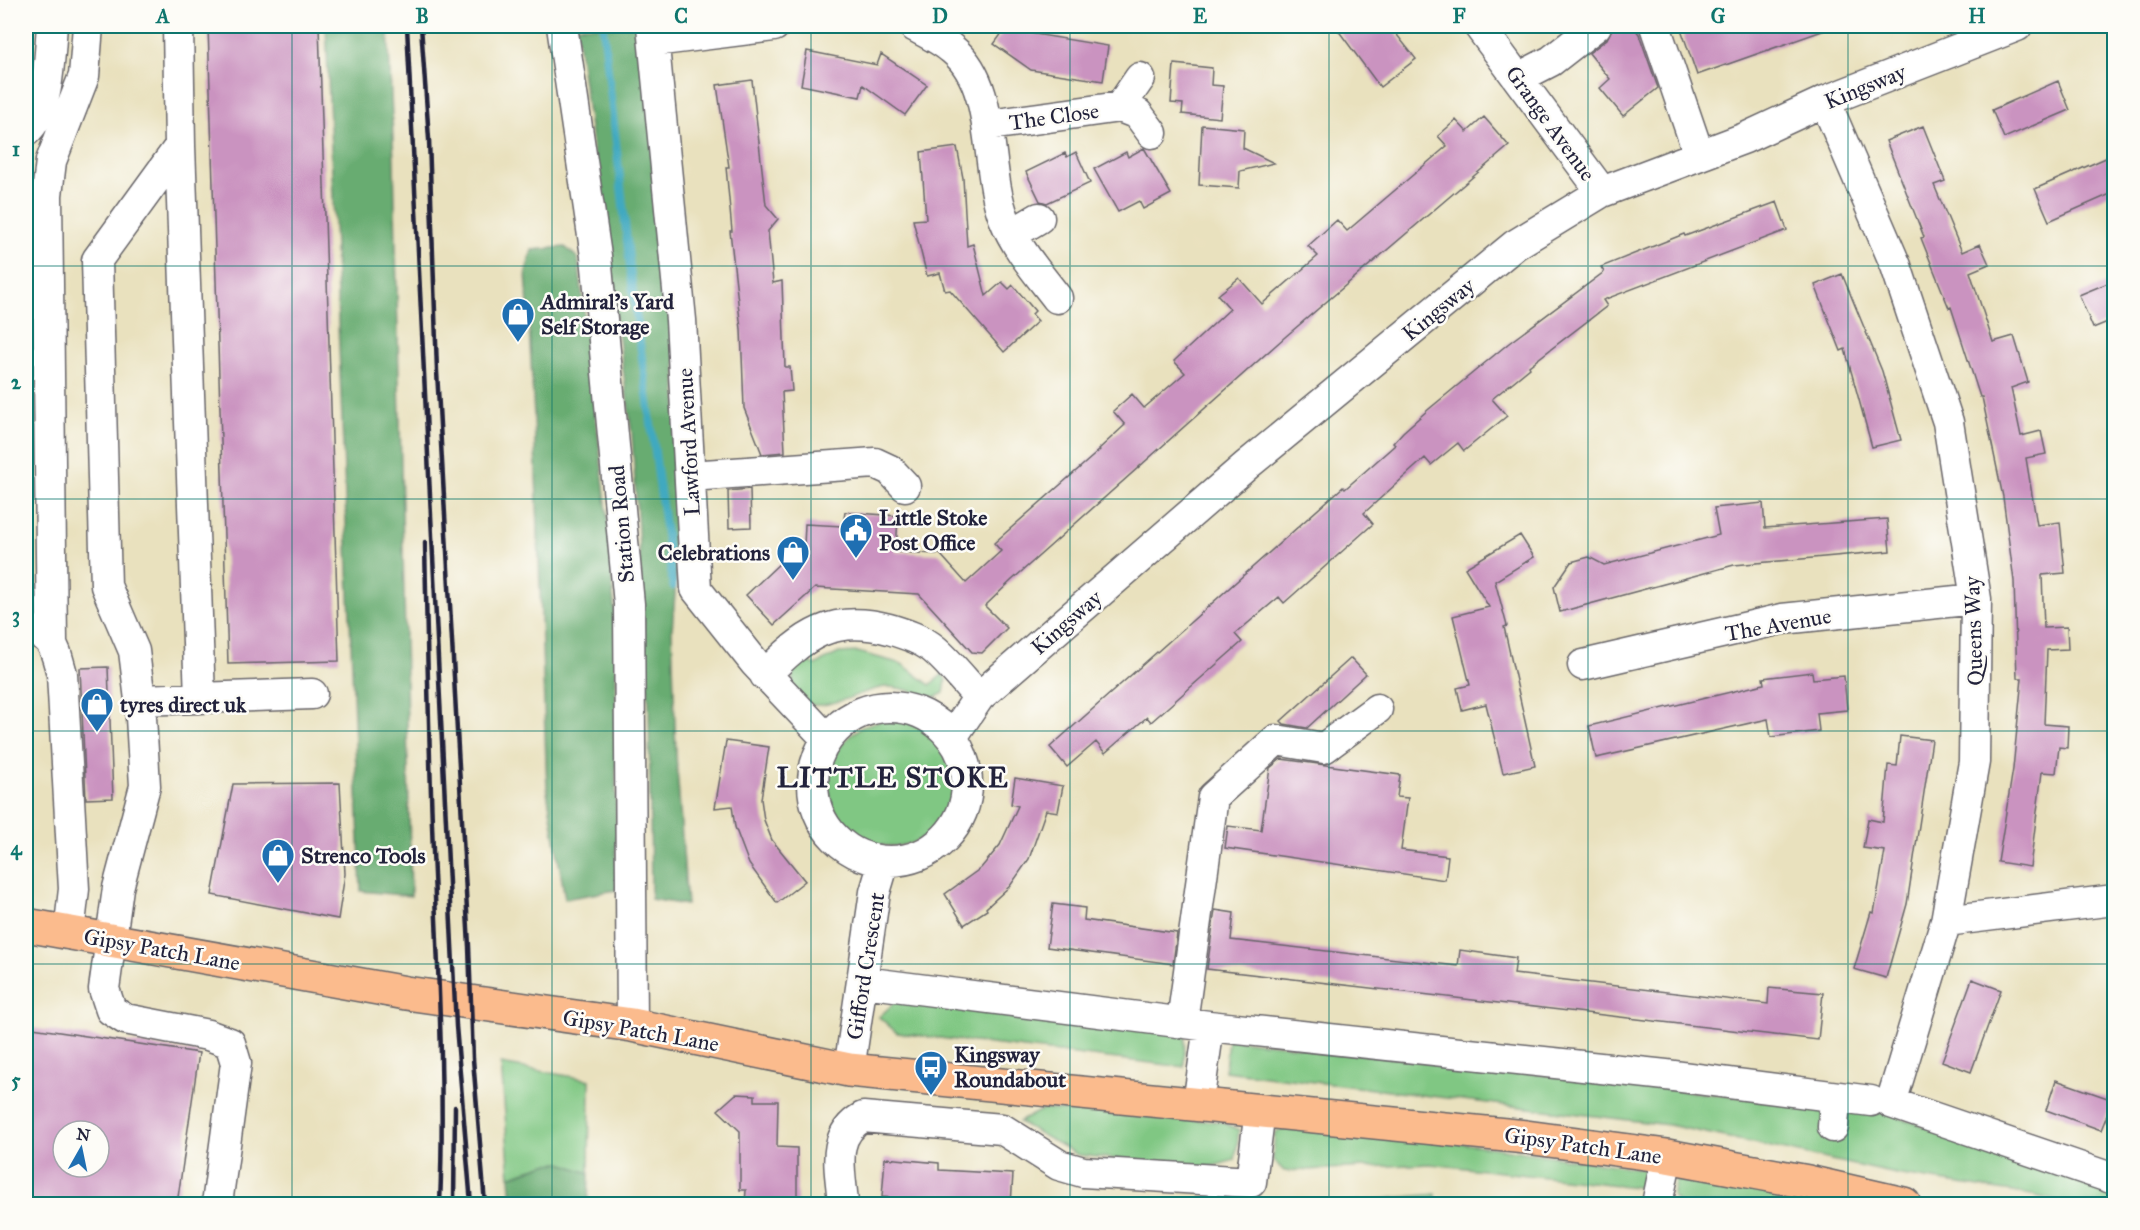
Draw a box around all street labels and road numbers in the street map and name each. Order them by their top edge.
street label: Kingsway [1820,58,1911,115]
street label: Grange Avenue [1500,60,1601,186]
street label: The Close [1007,97,1101,136]
street label: Kingsway [1397,272,1481,347]
street label: Lawford Avenue [671,367,706,517]
street label: Station Road [603,464,640,584]
street label: Queens Way [1958,575,1989,686]
street label: Kingsway [1025,584,1108,661]
street label: The Avenue [1723,602,1833,647]
street label: Gifford Crescent [841,890,890,1042]
street label: Gipsy Patch Lane [82,922,242,977]
street label: Gipsy Patch Lane [561,1003,721,1058]
street label: Gipsy Patch Lane [1503,1121,1663,1170]

